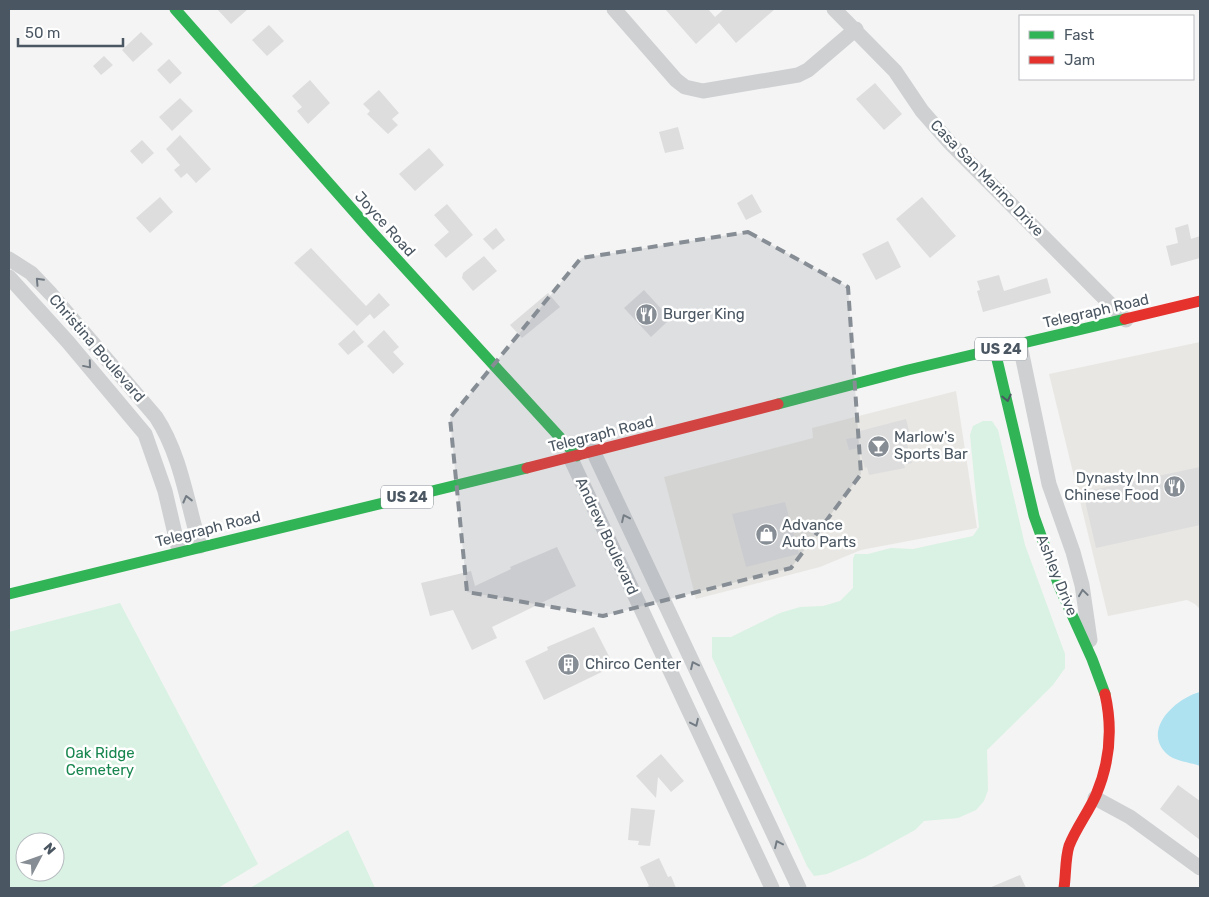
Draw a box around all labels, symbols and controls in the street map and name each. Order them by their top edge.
scale bar [18,15,122,47]
legend [1019,15,1194,80]
text: 50 m [25,24,60,42]
text: Fast [1064,26,1094,44]
text: Jam [1064,51,1095,69]
street label: Casa San Marino Drive [927,116,1047,240]
street label: Joyce Road [351,188,419,260]
one-way arrow [36,277,45,286]
street label: Christina Boulevard [45,290,149,406]
street label: Telegraph Road [1041,290,1151,332]
restaurant icon: Burger King [635,302,659,326]
place label: Burger King [663,305,745,323]
road number: US 24 [975,338,1027,360]
one-way arrow [82,359,91,368]
one-way arrow [1001,394,1011,402]
street label: Telegraph Road [547,412,655,456]
place label: Marlow's Sports Bar [894,428,968,463]
bar icon: Marlow's Sports Bar [866,434,890,458]
place label: Dynasty Inn Chinese Food [1064,469,1159,504]
street label: Andrew Boulevard [572,474,642,598]
restaurant icon: Dynasty Inn Chinese Food [1163,475,1187,499]
road number: US 24 [381,486,433,508]
one-way arrow [182,495,192,503]
street label: Telegraph Road [154,507,262,551]
one-way arrow [621,514,631,523]
place label: Advance Auto Parts [782,516,856,551]
shop icon: Advance Auto Parts [754,522,778,546]
street label: Ashley Drive [1033,532,1081,618]
one-way arrow [1078,589,1089,597]
building icon: Chirco Center [557,652,581,676]
place label: Chirco Center [585,655,682,673]
one-way arrow [690,661,700,670]
one-way arrow [688,718,699,727]
park label: Oak Ridge Cemetery [65,744,135,779]
north arrow [15,832,65,882]
text: N [40,839,59,858]
one-way arrow [774,840,784,849]

